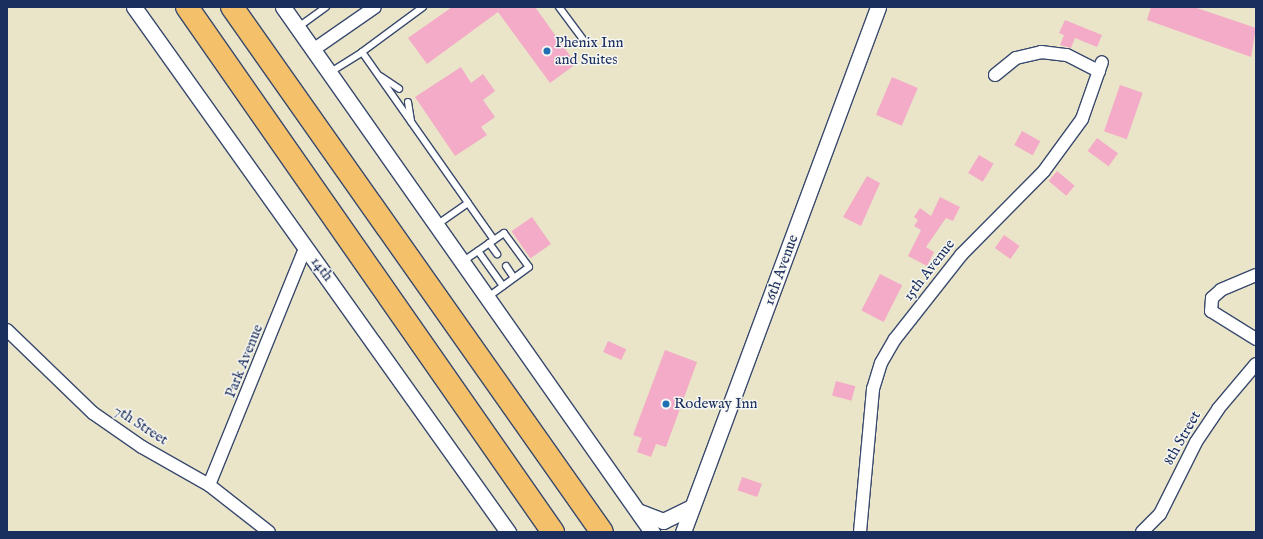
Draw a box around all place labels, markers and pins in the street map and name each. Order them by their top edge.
place label: Phenix Inn and Suites [555,33,624,68]
marker: Phenix Inn and Suites [542,46,552,56]
place label: Rodeway Inn [674,395,758,413]
marker: Rodeway Inn [661,399,671,409]

